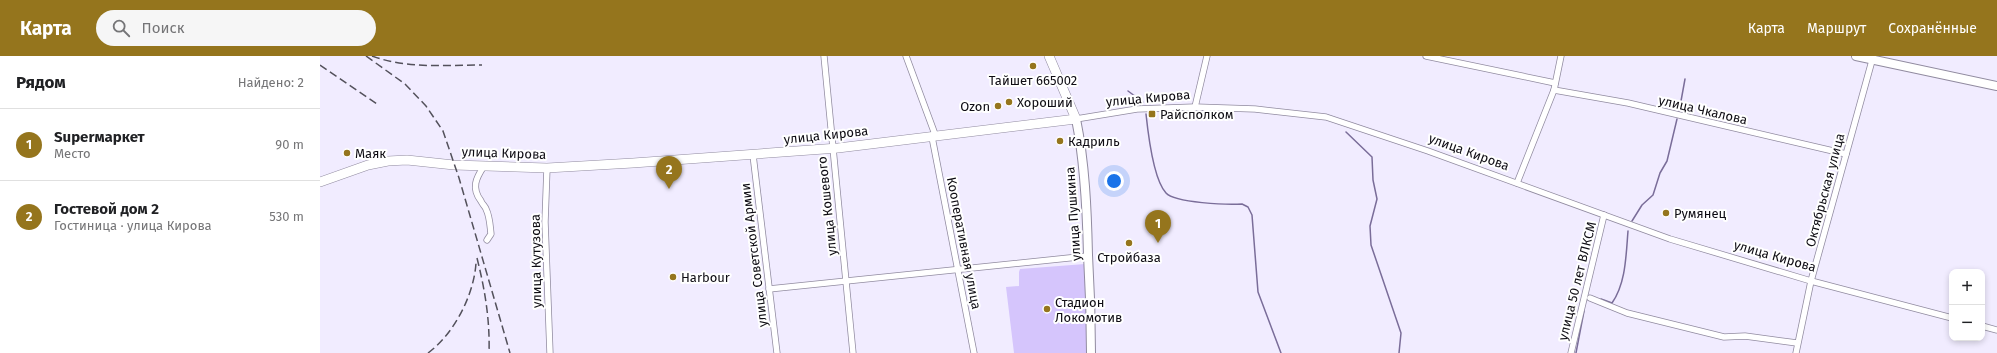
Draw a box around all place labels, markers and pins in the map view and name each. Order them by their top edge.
marker: Тайшет 665002 [1028,61,1038,71]
place label: Тайшет 665002 [989,73,1077,88]
place label: Хороший [1017,95,1073,110]
marker: Хороший [1004,97,1014,107]
place label: Ozon [960,99,990,114]
marker: Ozon [993,101,1003,111]
place label: Райсполком [1160,107,1234,122]
marker: Райсполком [1147,109,1157,119]
place label: Кадриль [1068,134,1120,149]
marker: Кадриль [1055,136,1065,146]
place label: Маяк [355,146,386,161]
marker: Маяк [342,148,352,158]
pin: 2 [656,156,682,189]
place label: Румянец [1674,206,1727,221]
marker: Румянец [1661,208,1671,218]
pin: 1 [1145,210,1171,243]
marker: Стройбаза [1124,238,1134,248]
place label: Стройбаза [1097,250,1161,265]
place label: Harbour [681,270,730,285]
marker: Harbour [668,272,678,282]
place label: Стадион Локомотив [1055,295,1122,325]
marker: Стадион Локомотив [1042,304,1052,314]

